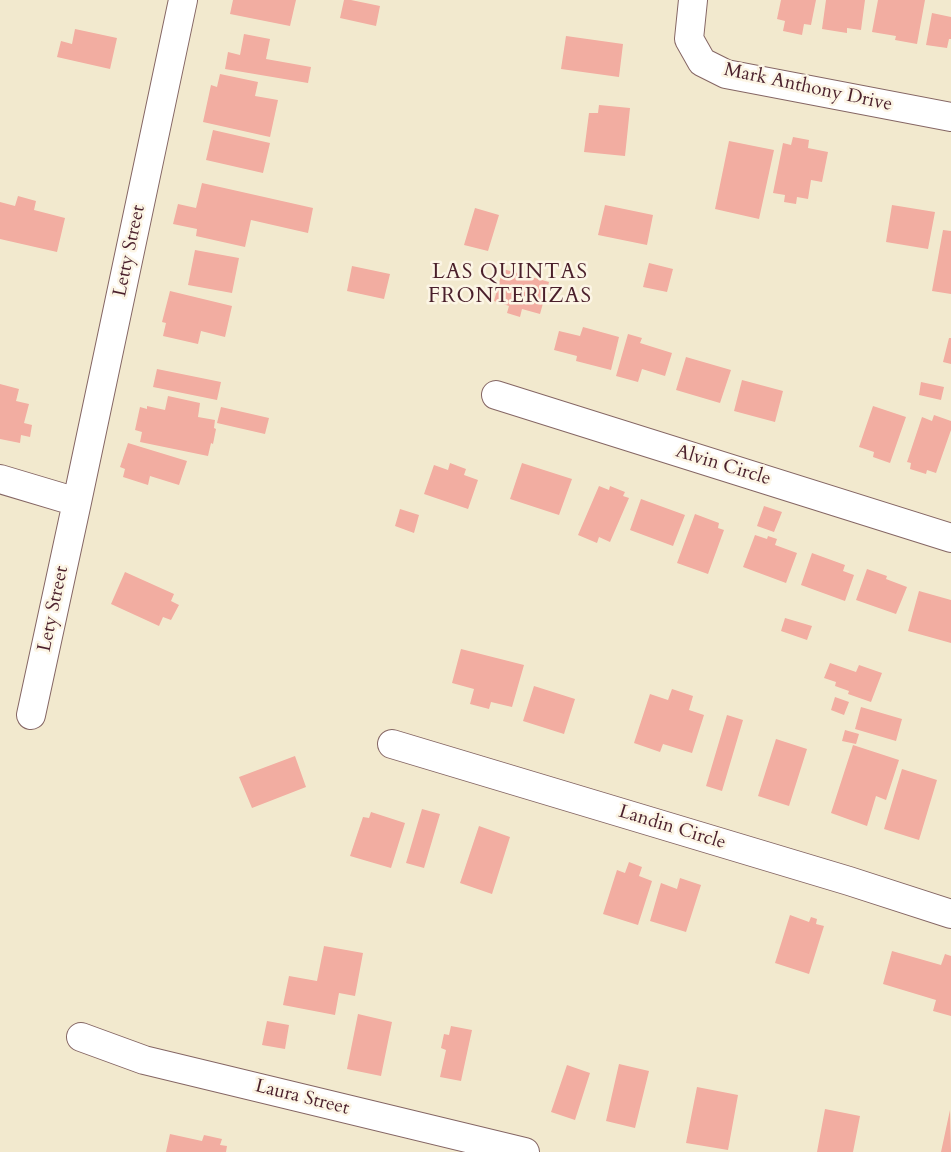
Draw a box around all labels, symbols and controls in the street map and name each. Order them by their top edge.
street label: Mark Anthony Drive [722,59,894,117]
street label: Letty Street [109,203,151,299]
district label: LAS QUINTAS FRONTERIZAS [427,260,593,310]
street label: Alvin Circle [673,441,773,491]
street label: Lety Street [34,564,74,654]
street label: Landin Circle [616,801,728,855]
street label: Laura Street [253,1075,351,1121]

